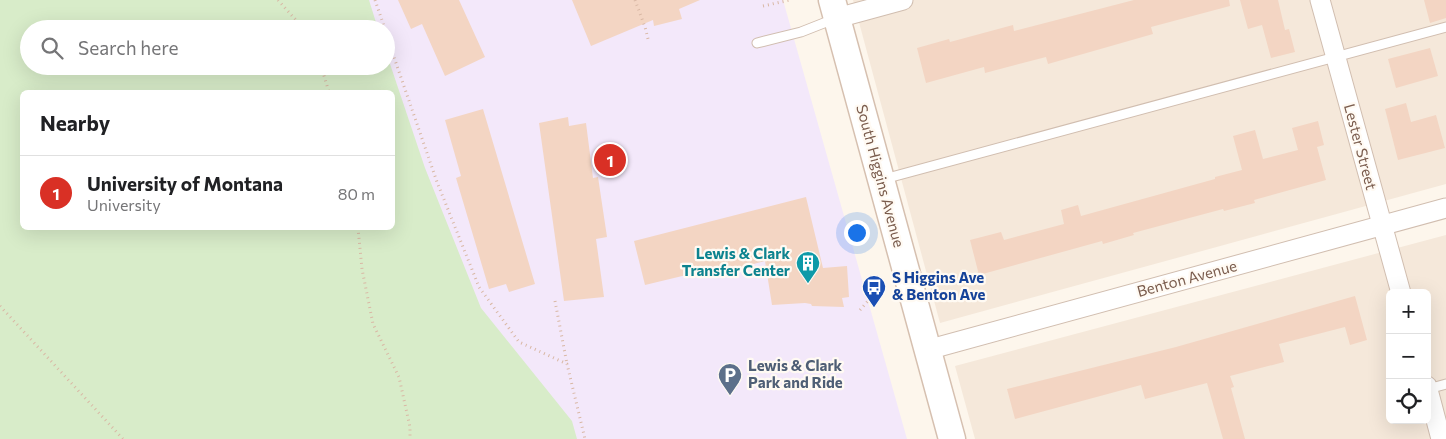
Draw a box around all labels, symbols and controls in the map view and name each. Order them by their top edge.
search box [20,20,395,75]
icon: search [38,34,66,62]
text: Search here [78,36,178,59]
street label: South Higgins Avenue [853,102,909,249]
street label: Lester Street [1341,102,1381,192]
text: Nearby [40,110,110,135]
pin: 1 [594,141,626,179]
text: University of Montana [87,172,283,195]
text: 1 [52,184,60,203]
text: 80 m [338,184,375,203]
text: University [87,195,161,214]
your location [844,220,870,246]
place label: Lewis & Clark Transfer Center [682,244,790,279]
building icon: Lewis & Clark Transfer Center [795,250,821,284]
street label: Benton Avenue [1135,256,1239,300]
place label: S Higgins Ave & Benton Ave [892,268,985,303]
bus stop icon: S Higgins Ave & Benton Ave [861,274,887,308]
map controls [1386,289,1431,424]
button: + [1386,289,1431,334]
button: − [1386,334,1431,379]
place label: Lewis & Clark Park and Ride [748,356,843,391]
parking icon: Lewis & Clark Park and Ride [717,362,743,396]
button: locate [1386,379,1431,424]

